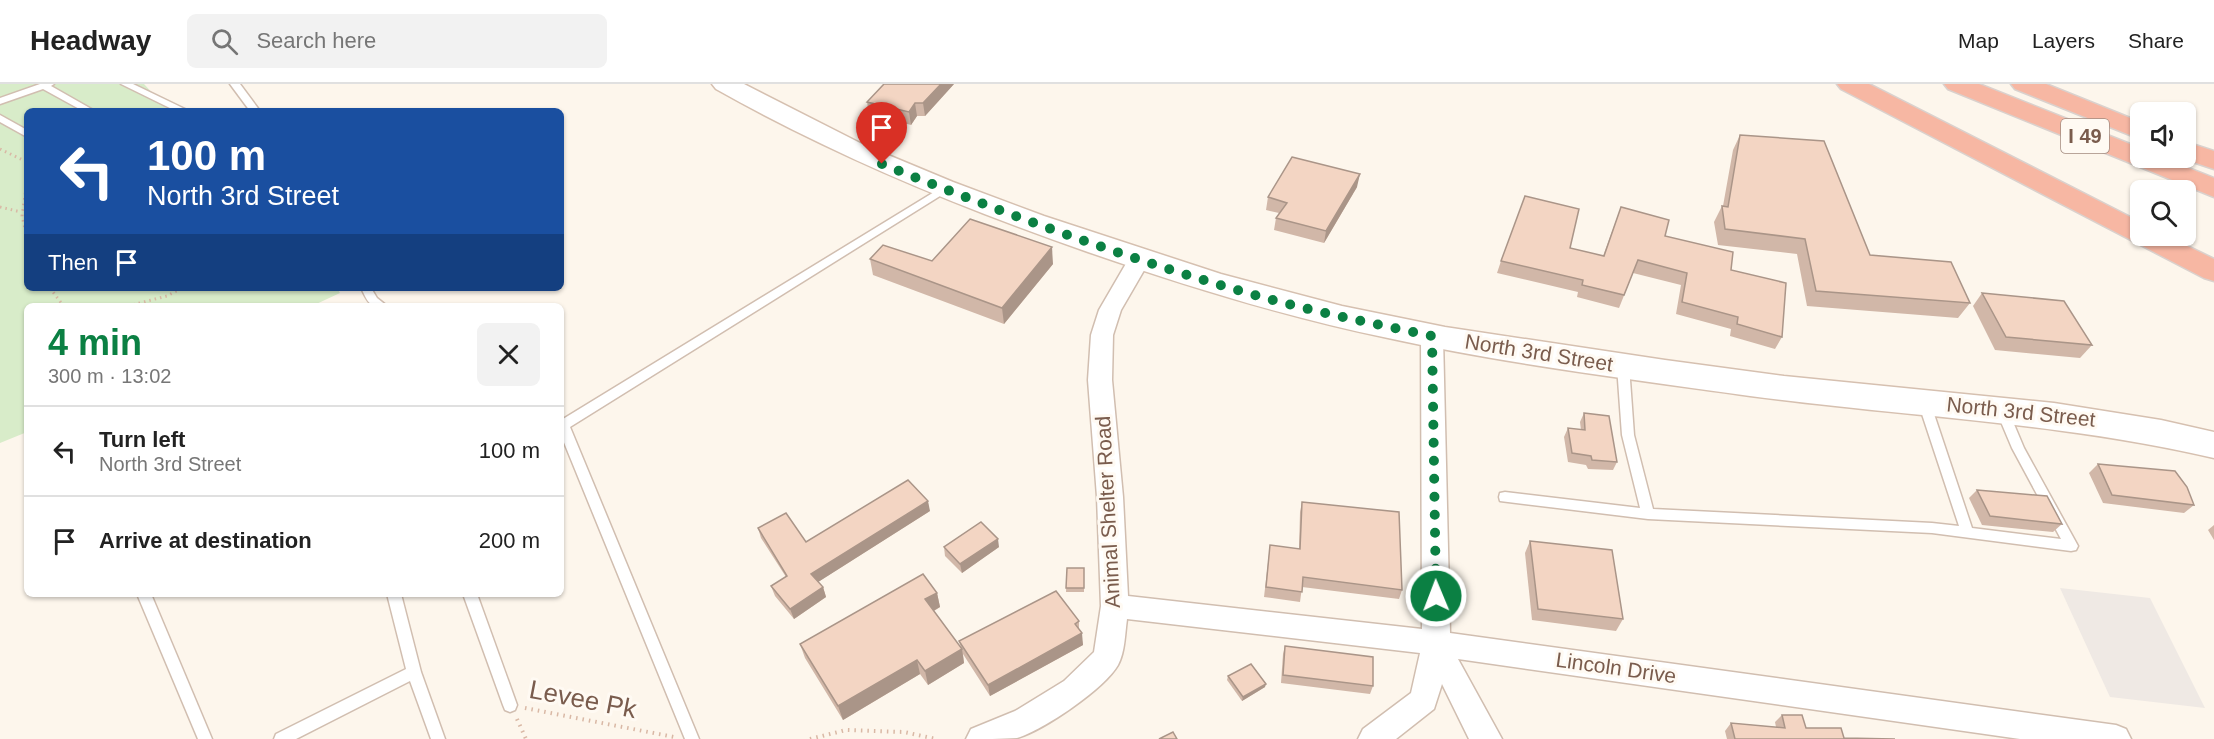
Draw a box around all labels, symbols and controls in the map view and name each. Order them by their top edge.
search box [187,14,607,68]
text: Headway [30,25,151,56]
icon: search [208,25,241,58]
text: Search here [256,28,376,53]
text: Map [1958,29,1999,52]
text: Layers [2032,29,2095,52]
text: Share [2128,29,2184,52]
pin [856,102,907,164]
map controls [2130,102,2196,246]
button: sound [2130,102,2196,168]
icon: arrive [865,111,898,144]
road number: I 49 [2061,119,2109,153]
icon: left [48,132,126,210]
text: 100 m [147,132,266,179]
button: search [2130,180,2196,246]
text: North 3rd Street [147,181,339,211]
icon: arrive [110,246,143,279]
text: Then [48,250,98,275]
text: 4 min [48,322,142,363]
button: close [477,323,540,386]
street label: North 3rd Street [1463,329,1615,376]
text: 300 m · 13:02 [48,365,171,387]
street label: North 3rd Street [1946,392,2097,431]
street label: Animal Shelter Road [1091,415,1124,609]
text: Turn left [99,427,185,452]
icon: left [48,435,81,468]
text: 100 m [479,438,540,463]
text: North 3rd Street [99,453,241,475]
icon: arrive [48,525,81,558]
text: Arrive at destination [99,528,312,553]
text: 200 m [479,528,540,553]
position arrow [1404,564,1468,628]
street label: Lincoln Drive [1554,648,1678,687]
street label: Levee Pk [527,674,640,724]

